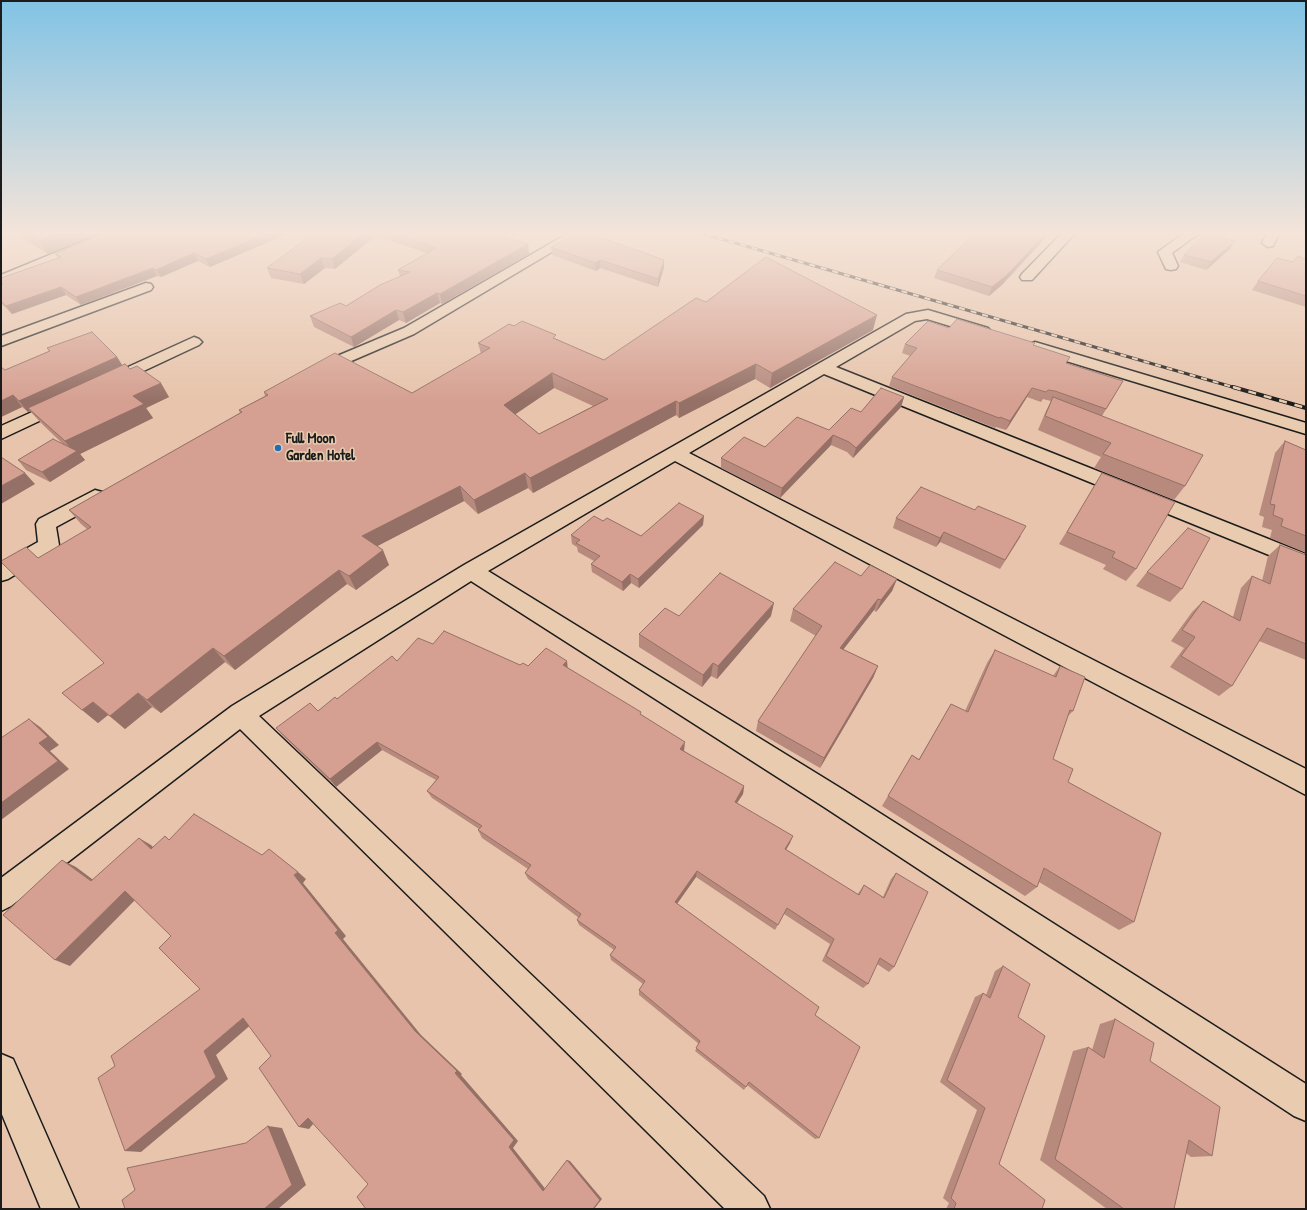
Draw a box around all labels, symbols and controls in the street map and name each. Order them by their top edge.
place label: Full Moon Garden Hotel [286,430,355,465]
marker: Full Moon Garden Hotel [273,443,283,453]

